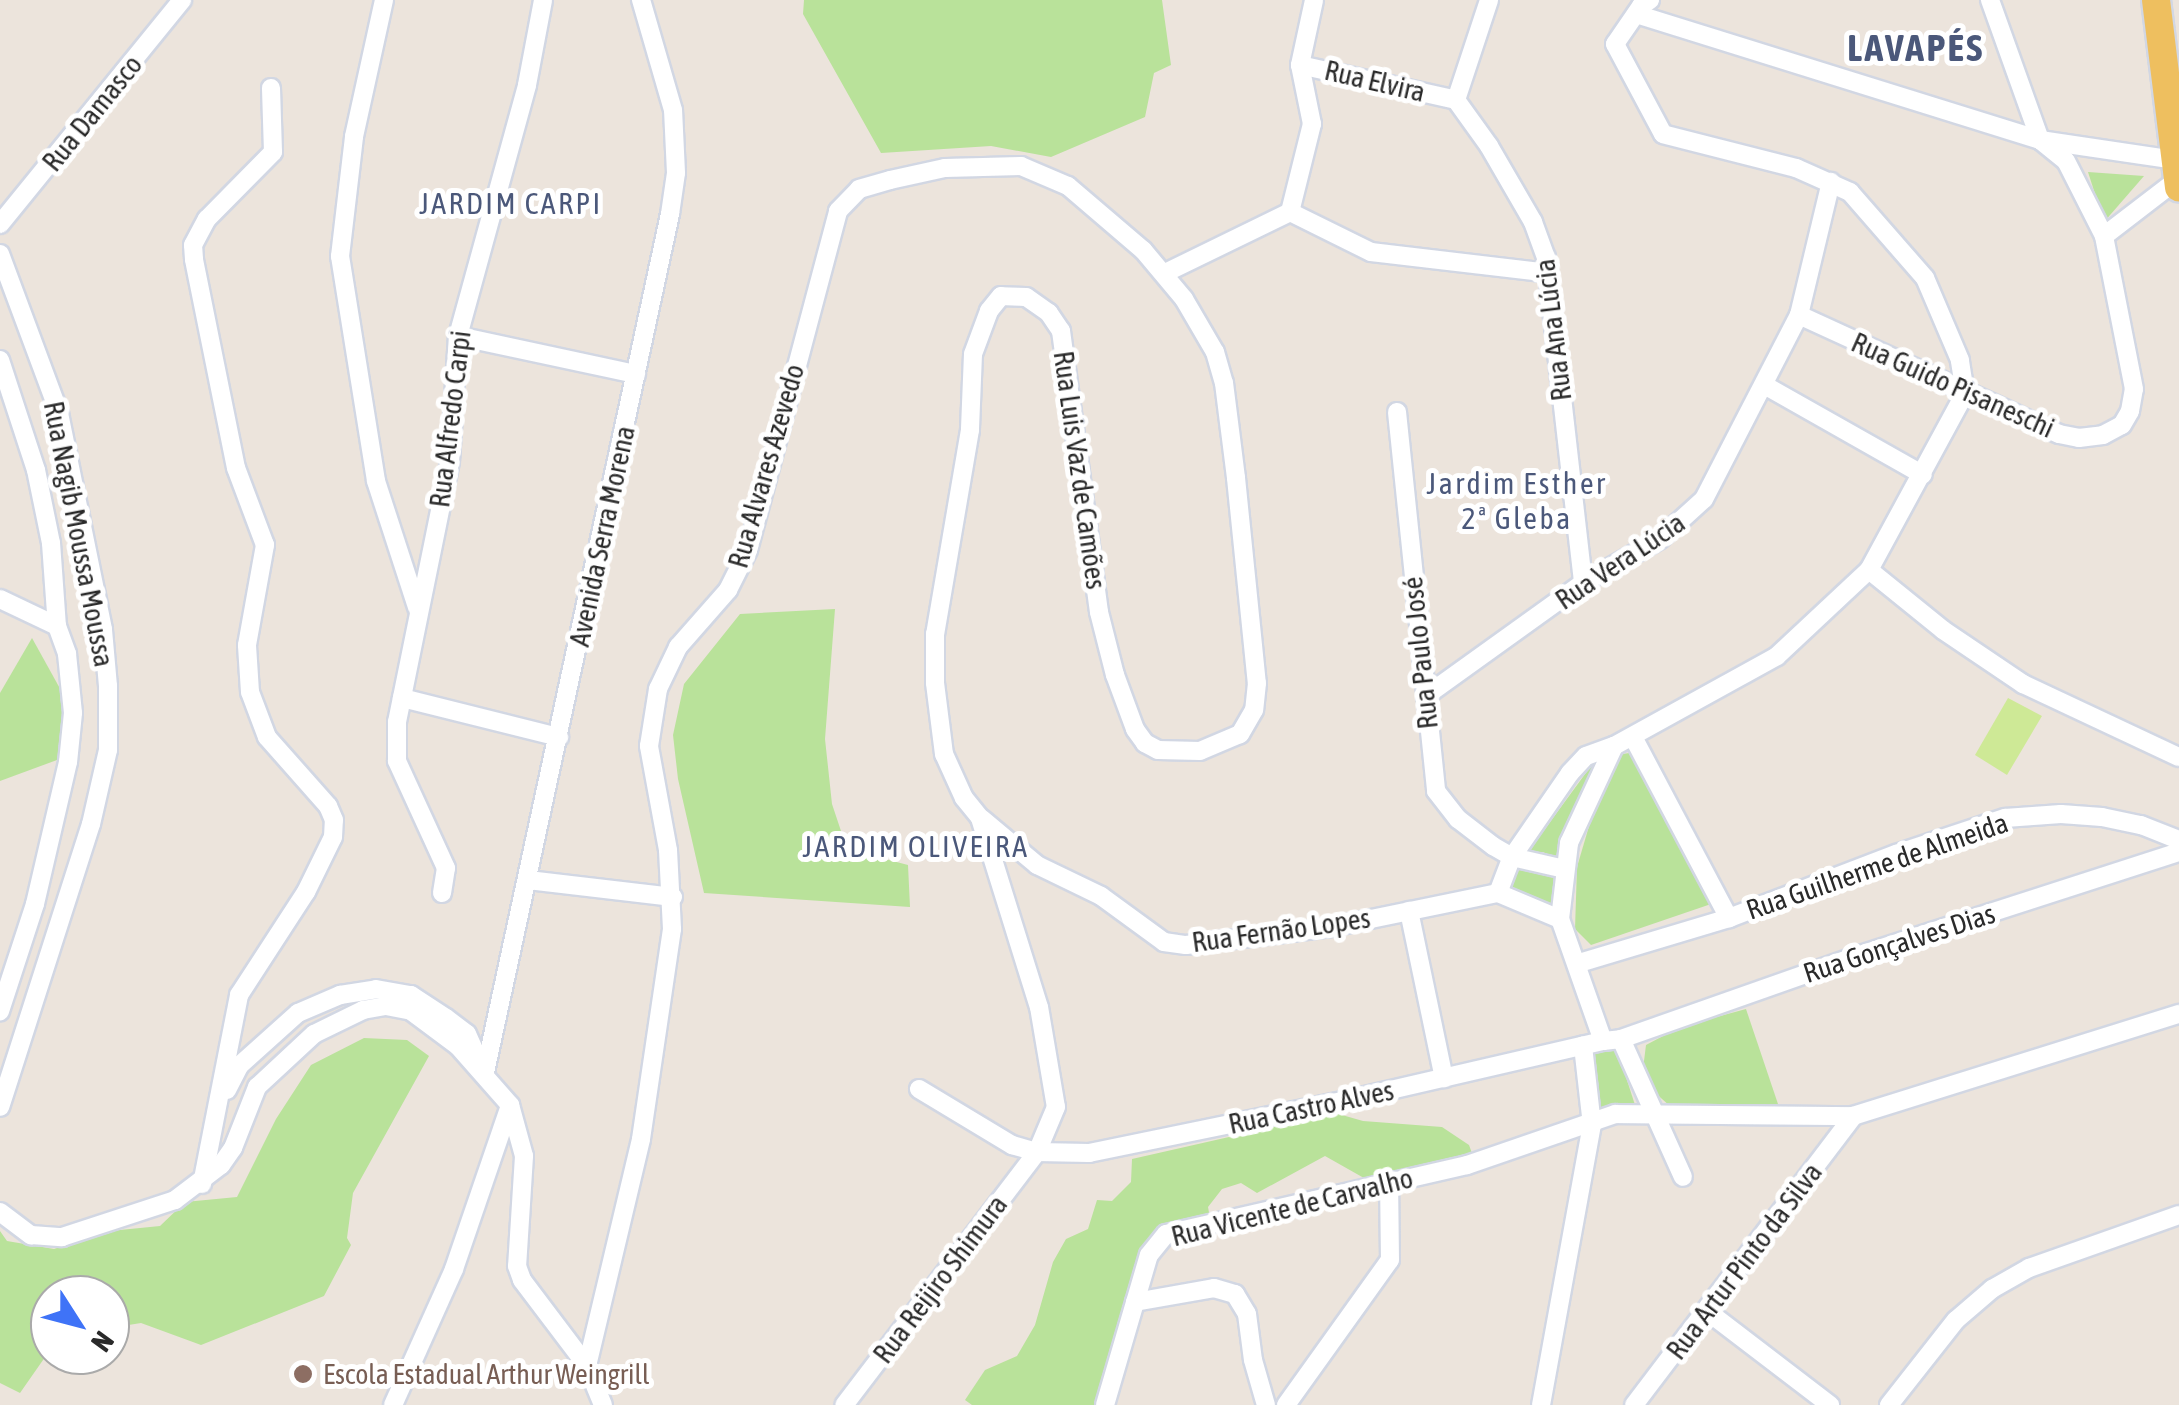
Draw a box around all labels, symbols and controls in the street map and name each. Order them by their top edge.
district label: LAVAPÉS [1847,25,1985,71]
street label: Rua Damasco [35,48,149,178]
street label: Rua Elvira [1321,53,1429,109]
district label: JARDIM CARPI [419,185,603,221]
street label: Rua Ana Lúcia [1528,257,1578,403]
street label: Rua Guido Pisaneschi [1846,325,2060,445]
street label: Rua Alfredo Carpi [422,329,478,509]
street label: Rua Luis Vaz de Camões [1047,349,1113,591]
street label: Rua Alvares Azevedo [721,360,811,572]
street label: Rua Nagib Moussa Moussa [37,398,121,670]
street label: Avenida Serra Morena [562,423,642,649]
district label: Jardim Esther 2ª Gleba [1427,465,1607,536]
street label: Rua Vera Lúcia [1549,505,1691,617]
street label: Rua Paulo José [1395,575,1445,731]
street label: Rua Guilherme de Almeida [1742,805,2012,927]
district label: JARDIM OLIVEIRA [802,828,1030,864]
street label: Rua Gonçalves Dias [1799,896,1999,990]
street label: Rua Fernão Lopes [1190,901,1372,959]
street label: Rua Castro Alves [1225,1073,1397,1141]
street label: Rua Artur Pinto da Silva [1659,1156,1829,1366]
street label: Rua Vicente de Carvalho [1168,1161,1416,1253]
street label: Rua Reijiro Shimura [866,1188,1014,1370]
north arrow [30,1275,130,1375]
text: N [85,1325,120,1358]
place label: Escola Estadual Arthur Weingrill [323,1357,649,1391]
marker: Escola Estadual Arthur Weingrill [292,1363,314,1385]

